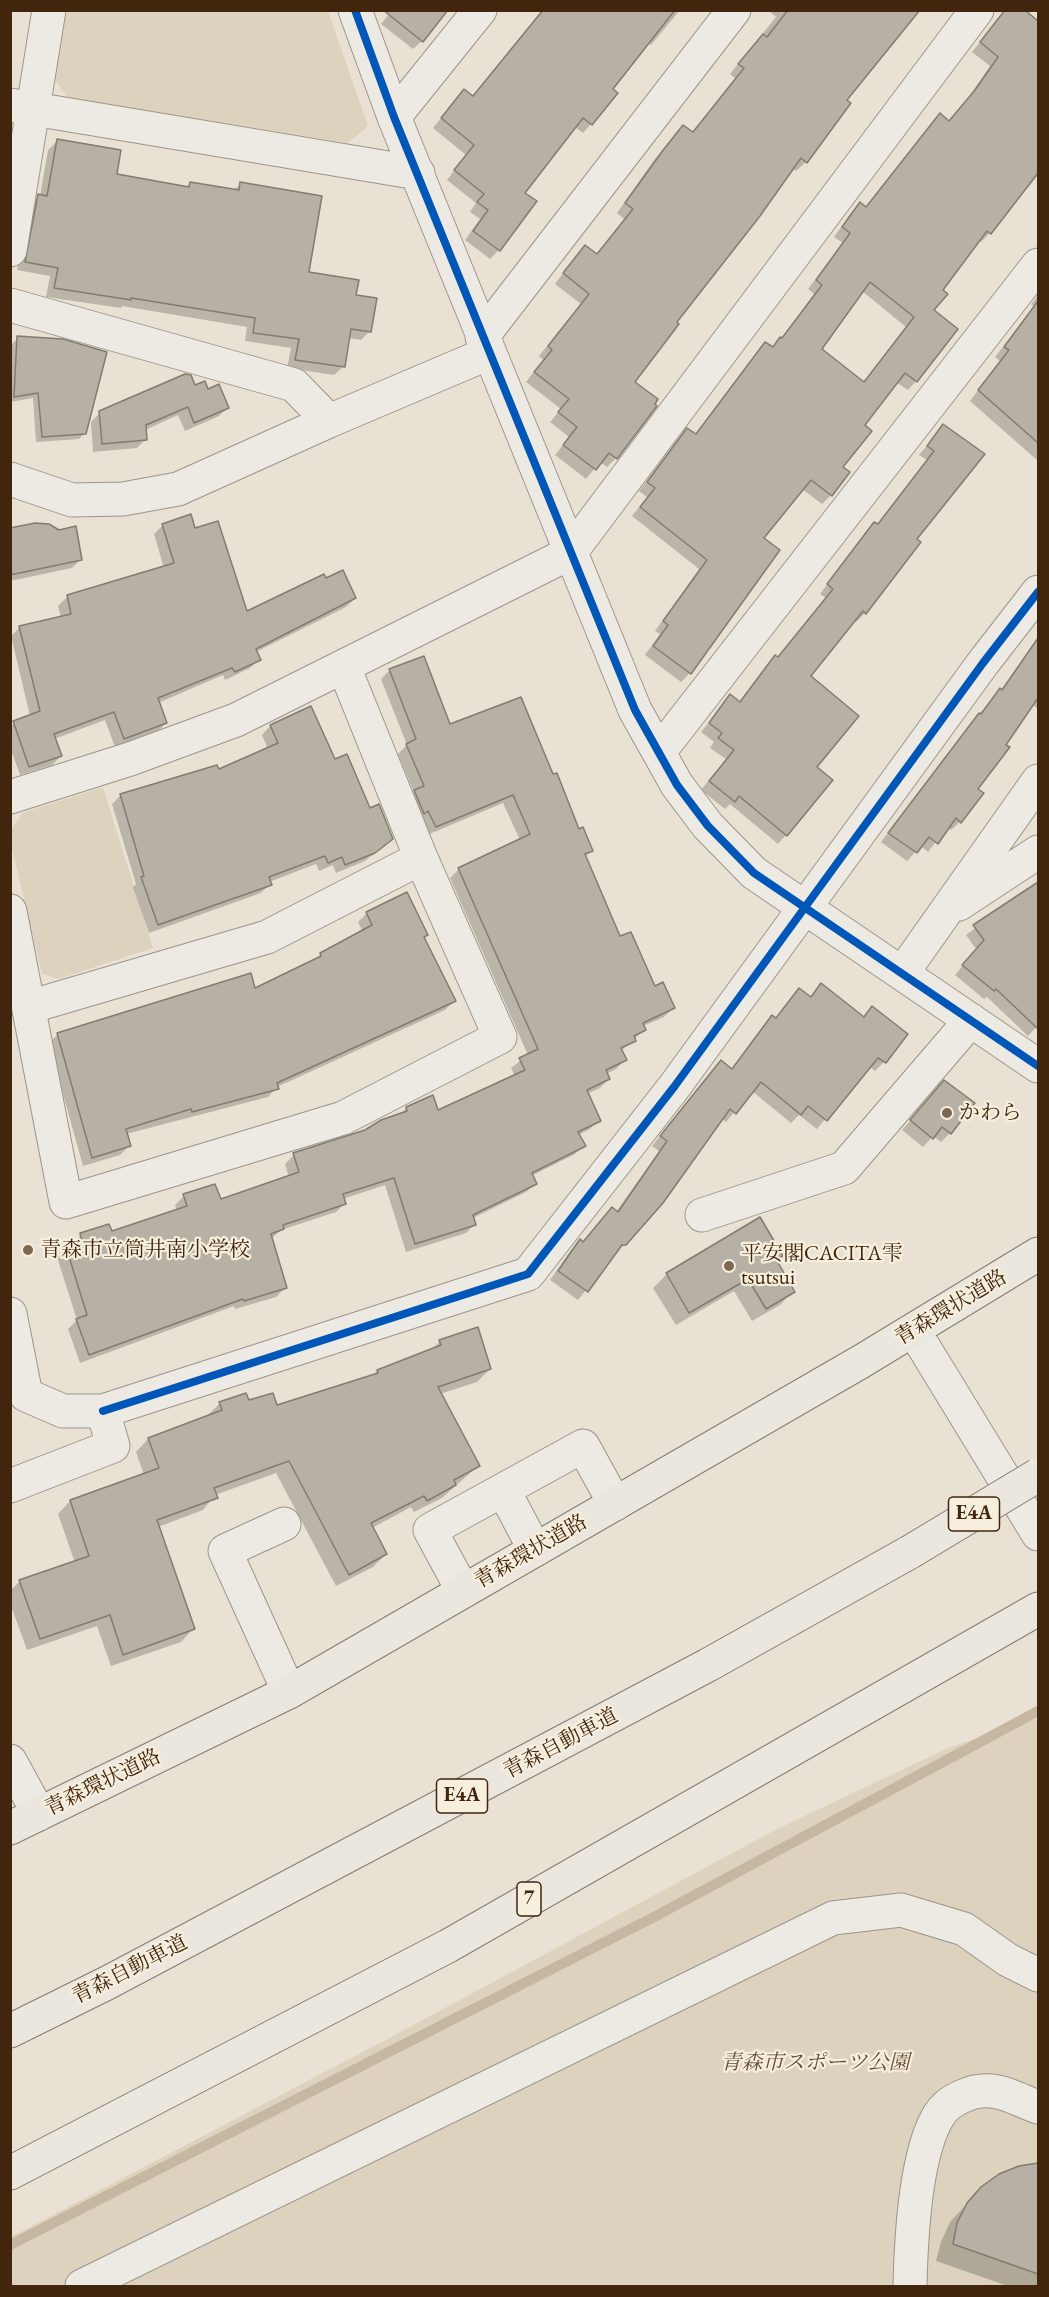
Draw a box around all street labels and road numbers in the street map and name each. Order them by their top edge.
street label: 青森環状道路 [891,1265,1011,1351]
road number: E4A [948,1497,1000,1531]
street label: 青森環状道路 [470,1510,592,1594]
street label: 青森自動車道 [499,1703,623,1785]
street label: 青森環状道路 [41,1744,165,1822]
road number: E4A [436,1779,488,1813]
road number: 7 [517,1882,541,1916]
street label: 青森自動車道 [68,1930,192,2010]

